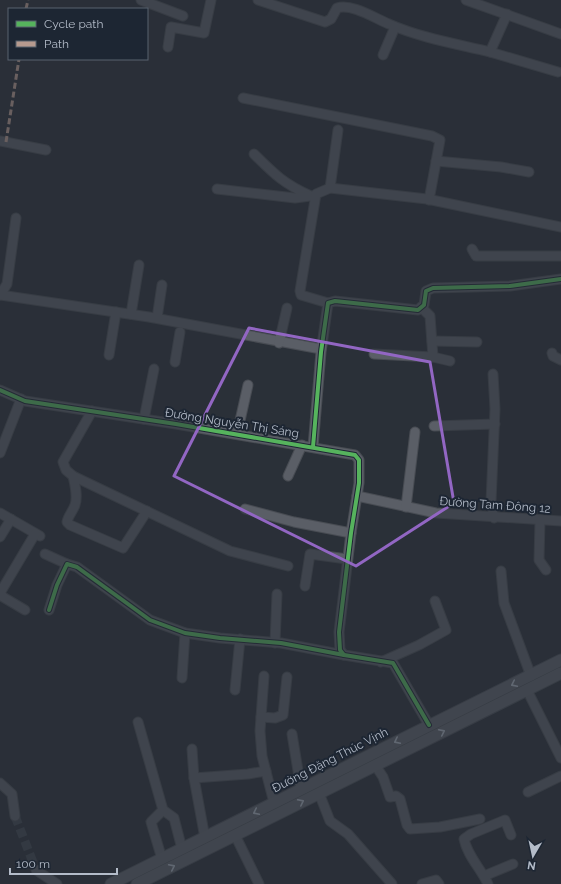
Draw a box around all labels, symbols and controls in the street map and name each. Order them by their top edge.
legend [8,8,148,60]
text: Cycle path [44,17,103,31]
text: Path [44,37,69,51]
street label: Đường Nguyễn Thị Sáng [164,405,300,441]
street label: Đường Tam Đông 12 [439,494,551,516]
one-way arrow [510,679,518,687]
street label: Đường Đặng Thúc Vịnh [270,725,390,795]
one-way arrow [438,729,445,737]
one-way arrow [394,736,401,744]
one-way arrow [297,799,304,807]
one-way arrow [252,807,260,815]
north arrow [513,836,553,876]
scale bar [10,850,117,876]
text: 100 m [16,857,50,871]
text: N [526,858,537,872]
one-way arrow [168,864,175,871]

